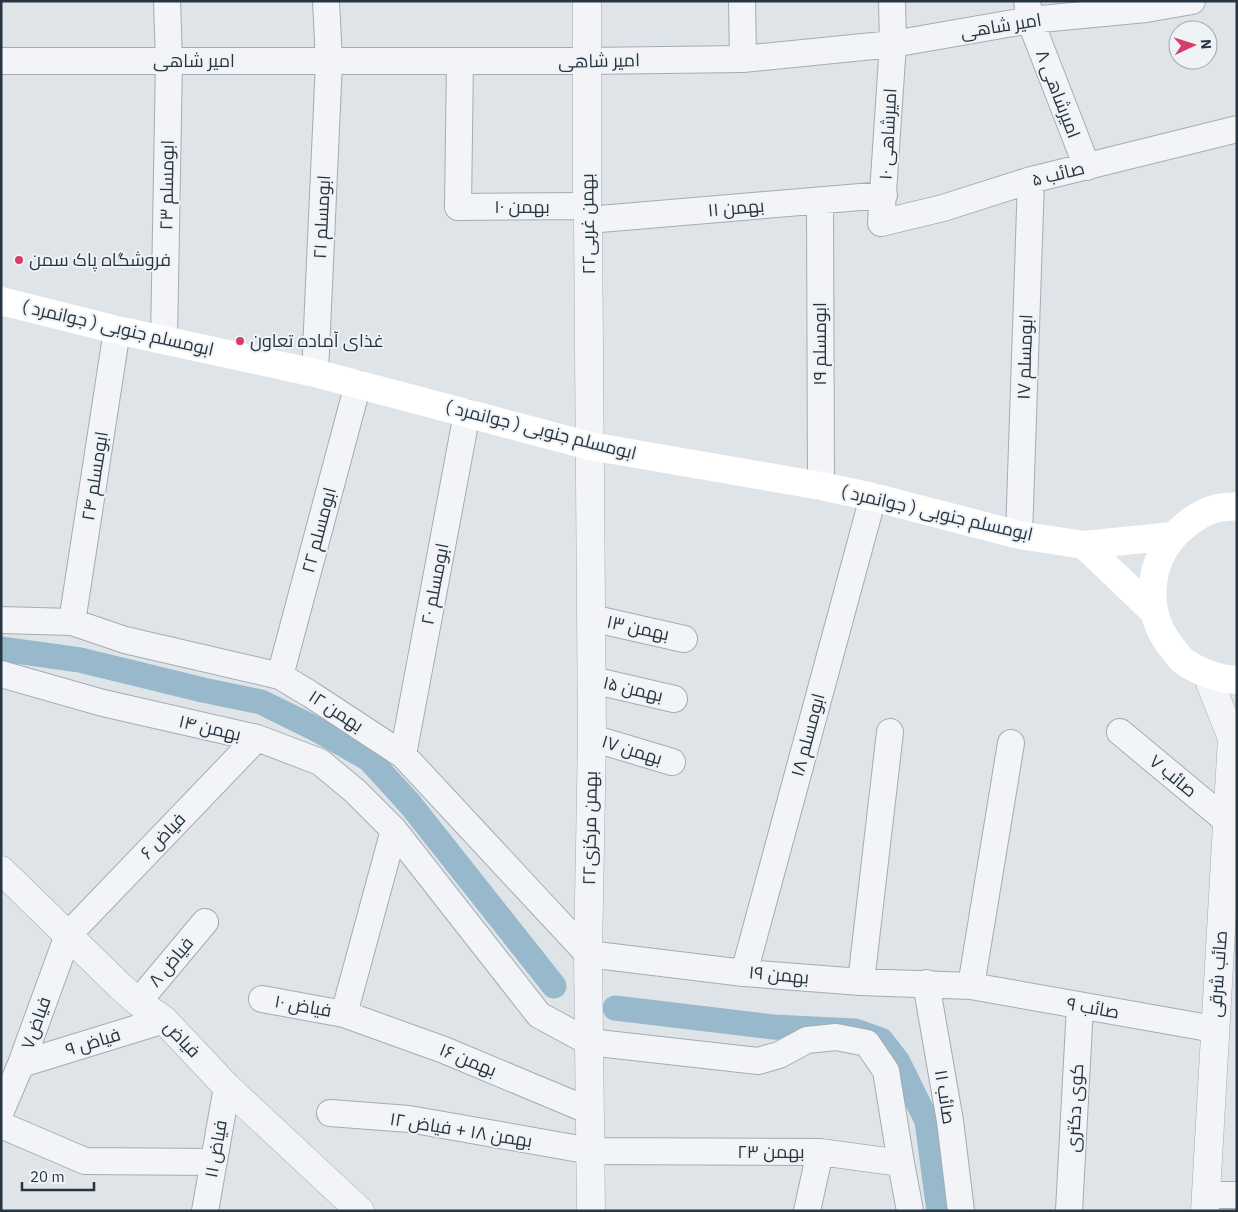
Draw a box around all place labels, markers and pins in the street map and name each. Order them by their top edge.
place label: فروشگاه پاک سمن [29,248,171,272]
marker: فروشگاه پاک سمن [13,254,25,266]
place label: غذای آماده تعاون [250,329,384,352]
marker: غذای آماده تعاون [234,335,246,347]

